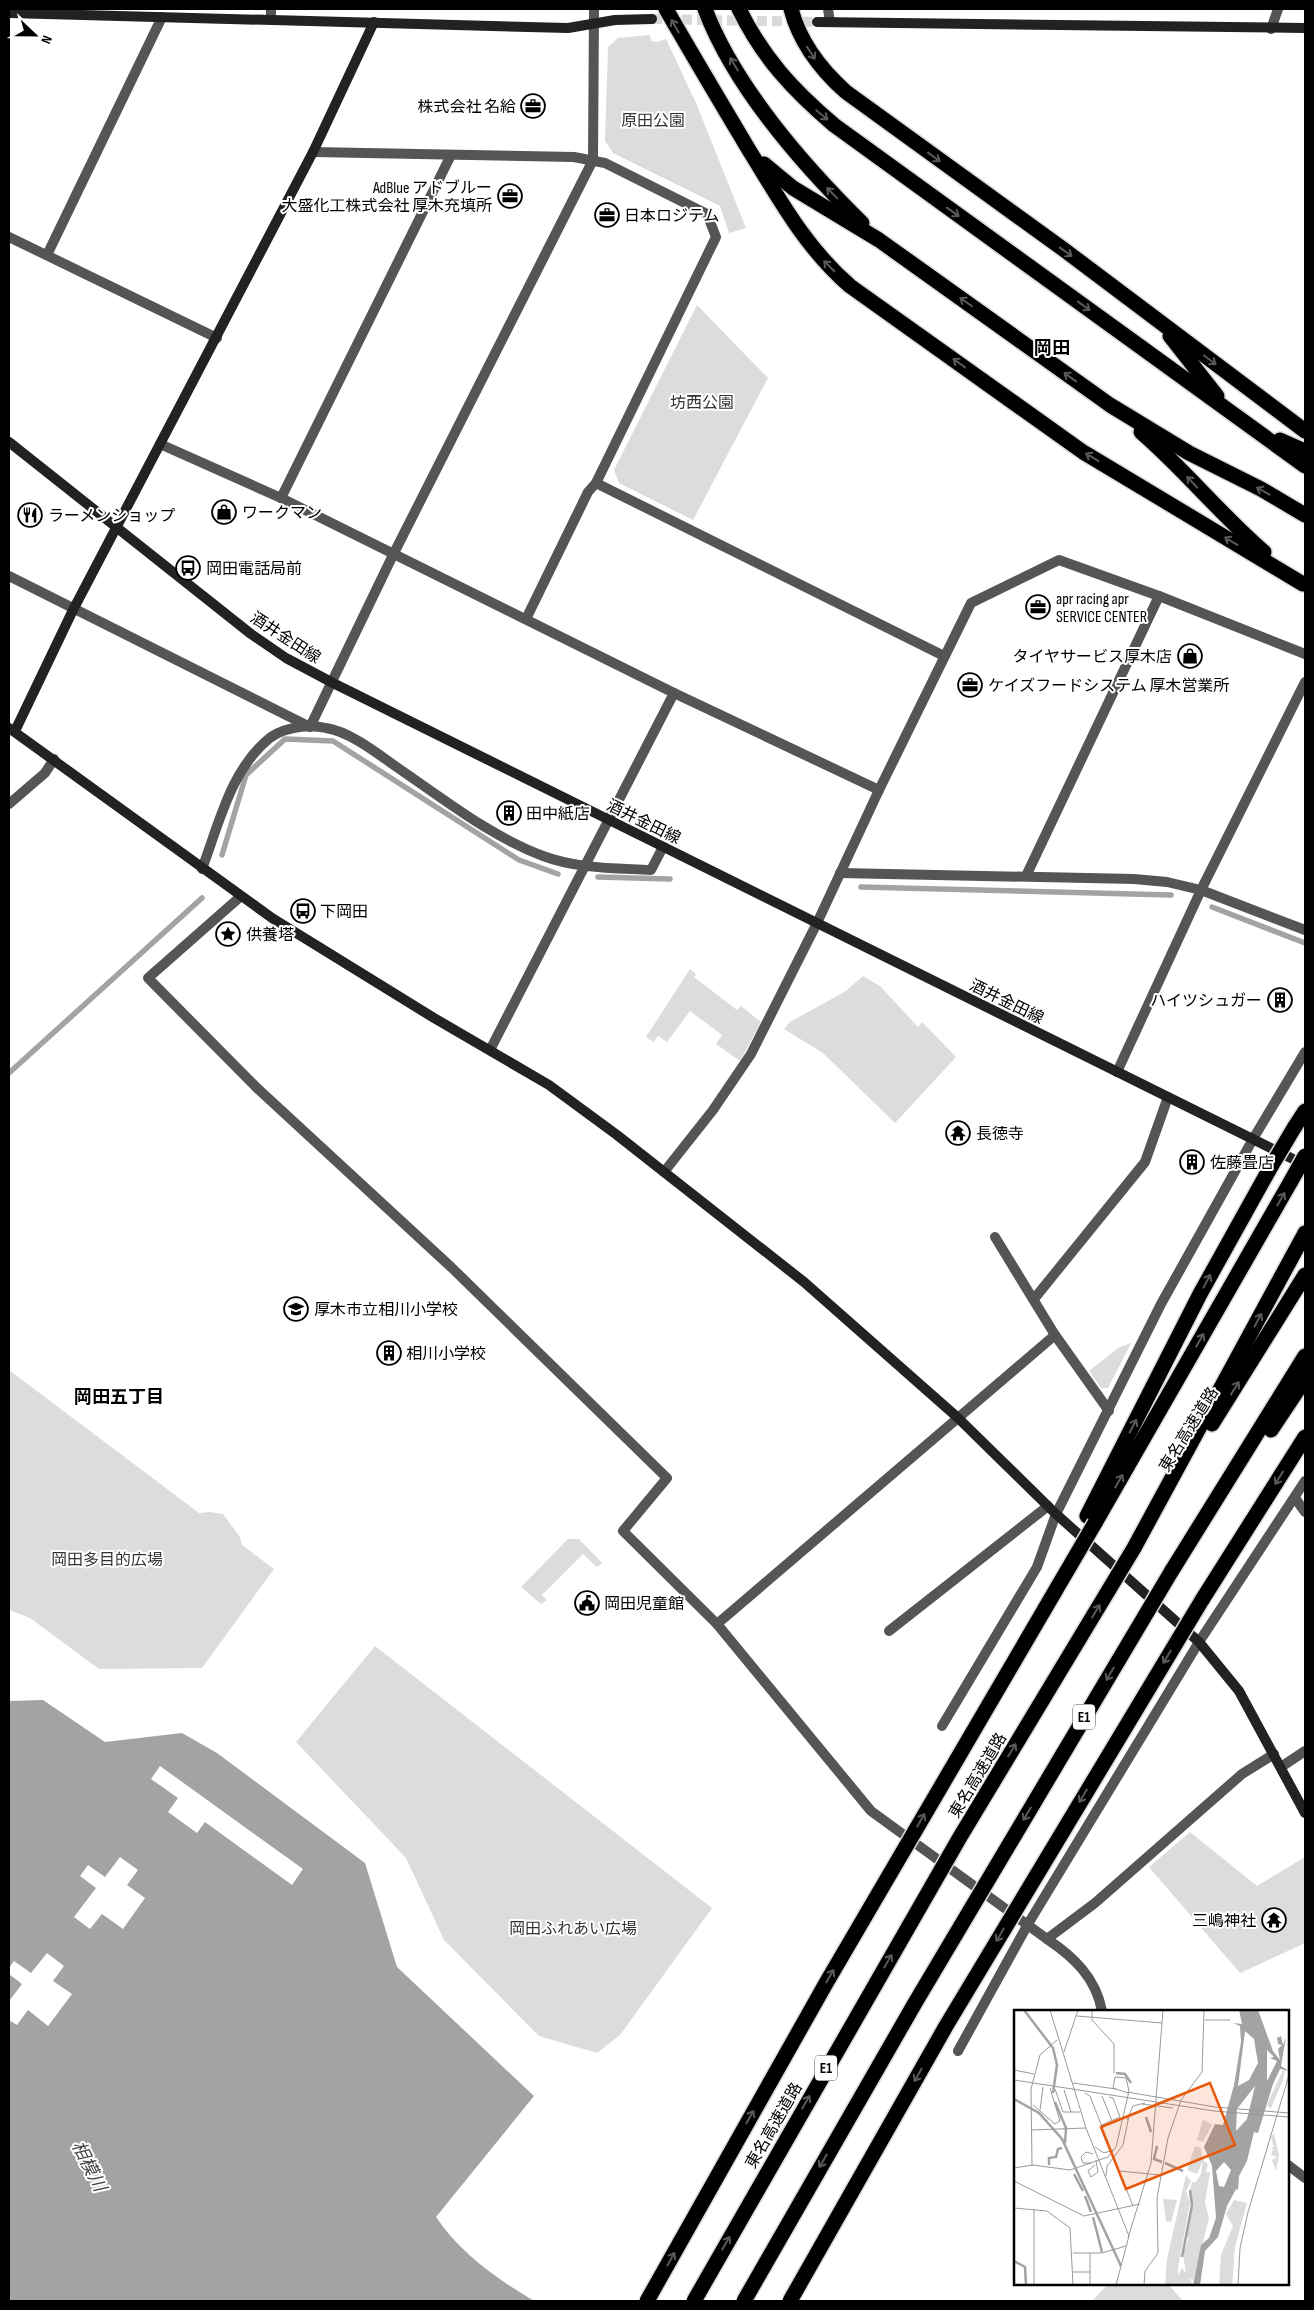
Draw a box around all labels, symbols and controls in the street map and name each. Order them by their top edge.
north arrow [10,10,60,60]
one-way arrow [670,18,680,33]
text: N [37,33,56,46]
one-way arrow [806,46,816,60]
one-way arrow [728,58,738,72]
office icon: 株式会社 名給 [520,93,546,119]
place label: 株式会社 名給 [417,98,516,117]
one-way arrow [816,109,829,120]
park label: 原田公園 [621,112,685,131]
one-way arrow [927,152,941,162]
place label: AdBlue アドブルー 大盛化工株式会社 厚木充填所 [281,179,492,216]
office icon: AdBlue アドブルー 大盛化工株式会社 厚木充填所 [497,183,523,209]
one-way arrow [826,187,838,200]
office icon: 日本ロジテム [594,202,620,228]
one-way arrow [946,206,959,217]
place label: 日本ロジテム [624,207,720,226]
one-way arrow [1059,247,1073,257]
one-way arrow [823,260,835,273]
one-way arrow [959,297,973,307]
one-way arrow [1076,301,1090,311]
district label: 岡田 [1034,338,1070,359]
one-way arrow [1203,354,1216,365]
one-way arrow [953,358,966,369]
one-way arrow [1064,371,1077,382]
park label: 坊西公園 [670,394,734,413]
one-way arrow [1085,451,1099,461]
one-way arrow [1186,476,1198,489]
one-way arrow [1256,486,1271,495]
shop icon: ワークマン [211,499,237,525]
restaurant icon: ラーメンショップ [17,502,43,528]
place label: ワークマン [242,504,322,523]
place label: ラーメンショップ [48,507,175,526]
one-way arrow [1224,535,1238,545]
bus stop icon: 岡田電話局前 [175,555,201,581]
place label: 岡田電話局前 [206,560,302,579]
place label: apr racing apr SERVICE CENTER [1056,590,1147,627]
office icon: apr racing apr SERVICE CENTER [1025,594,1051,620]
street label: 酒井金田線 [246,609,324,668]
shop icon: タイヤサービス厚木店 [1177,643,1203,669]
place label: タイヤサービス厚木店 [1012,648,1172,667]
office icon: ケイズフードシステム 厚木営業所 [957,672,983,698]
place label: ケイズフードシステム 厚木営業所 [988,677,1229,696]
street label: 酒井金田線 [603,796,683,848]
building icon: 田中紙店 [496,800,522,826]
place label: 田中紙店 [526,805,590,824]
bus stop icon: 下岡田 [290,898,316,924]
place label: 下岡田 [320,903,368,922]
place icon: 供養塔 [215,921,241,947]
place label: 供養塔 [246,926,294,945]
street label: 酒井金田線 [966,976,1046,1028]
building icon: ハイツシュガー [1267,987,1293,1013]
place label: ハイツシュガー [1150,992,1262,1011]
temple icon: 長徳寺 [945,1120,971,1146]
place label: 長徳寺 [976,1125,1024,1144]
building icon: 佐藤畳店 [1179,1149,1205,1175]
place label: 佐藤畳店 [1210,1154,1274,1173]
one-way arrow [1276,1192,1286,1206]
one-way arrow [1202,1273,1212,1288]
school or university icon: 厚木市立相川小学校 [283,1296,309,1322]
place label: 厚木市立相川小学校 [314,1301,458,1320]
one-way arrow [1253,1313,1263,1328]
one-way arrow [1195,1332,1205,1347]
building icon: 相川小学校 [376,1340,402,1366]
place label: 相川小学校 [406,1345,486,1364]
one-way arrow [1230,1381,1240,1395]
street label: 東名高速道路 [1156,1384,1223,1476]
district label: 岡田五丁目 [74,1387,164,1408]
one-way arrow [1128,1418,1138,1433]
one-way arrow [1274,1471,1284,1485]
one-way arrow [1115,1474,1125,1488]
park label: 岡田多目的広場 [51,1551,163,1570]
public building icon: 岡田児童館 [574,1590,600,1616]
place label: 岡田児童館 [604,1595,684,1614]
one-way arrow [1091,1604,1102,1618]
one-way arrow [1162,1649,1172,1663]
one-way arrow [1105,1666,1115,1681]
road number: E1 [1073,1704,1095,1730]
street label: 東名高速道路 [945,1730,1011,1822]
one-way arrow [1008,1744,1018,1758]
one-way arrow [1078,1788,1088,1802]
one-way arrow [1021,1806,1031,1820]
one-way arrow [917,1814,927,1828]
temple icon: 三嶋神社 [1261,1907,1287,1933]
place label: 三嶋神社 [1192,1912,1256,1931]
park label: 岡田ふれあい広場 [509,1920,637,1939]
one-way arrow [994,1927,1004,1942]
one-way arrow [883,1955,893,1969]
one-way arrow [826,1969,836,1983]
inset map [1014,2010,1289,2285]
road number: E1 [815,2056,837,2080]
one-way arrow [912,2068,922,2082]
street label: 東名高速道路 [742,2079,807,2172]
one-way arrow [802,2096,812,2110]
one-way arrow [746,2110,755,2125]
water label: 相模川 [67,2137,111,2197]
one-way arrow [818,2154,828,2169]
one-way arrow [721,2236,731,2251]
one-way arrow [666,2252,676,2266]

